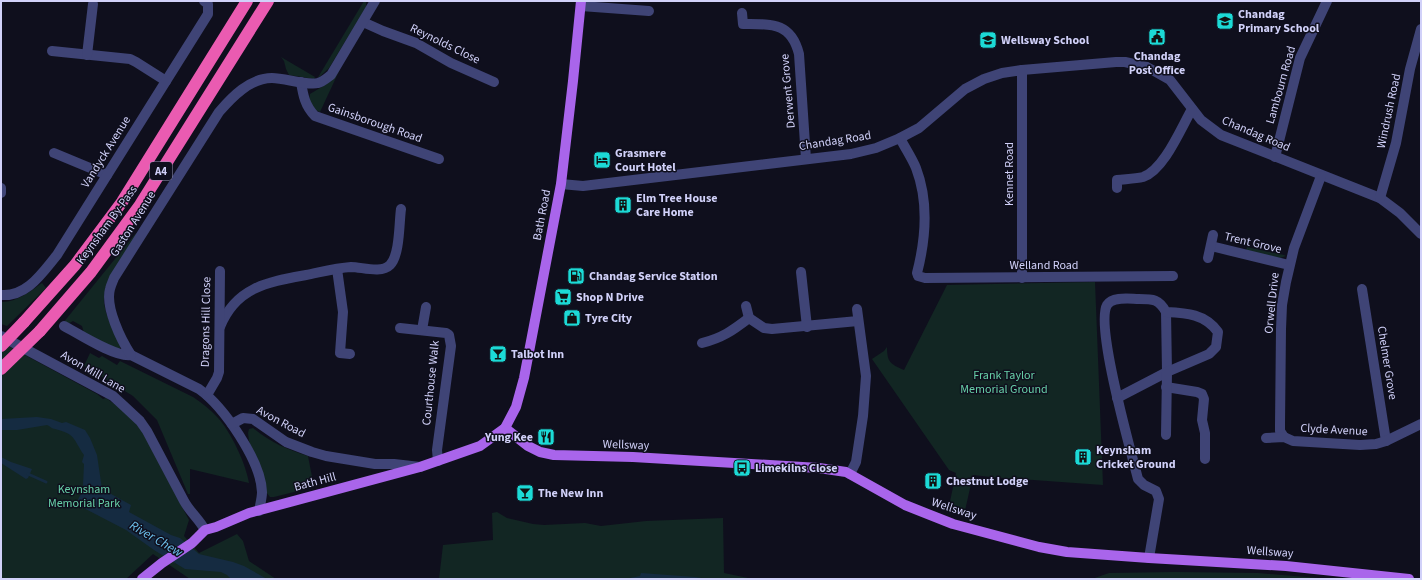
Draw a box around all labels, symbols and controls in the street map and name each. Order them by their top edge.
place label: Chandag Primary School [1238,6,1320,37]
school or university icon: Chandag Primary School [1215,11,1235,31]
street label: Reynolds Close [407,20,483,68]
public building icon: Chandag Post Office [1147,27,1167,47]
school or university icon: Wellsway School [978,30,998,50]
place label: Wellsway School [1001,32,1090,49]
street label: Lambourn Road [1262,44,1300,126]
place label: Chandag Post Office [1129,48,1185,79]
street label: Derwent Grove [776,53,800,129]
street label: Windrush Road [1373,72,1405,150]
street label: Gainsborough Road [325,99,425,147]
street label: Chandag Road [1219,112,1293,156]
street label: Vandyck Avenue [77,113,135,191]
street label: Chandag Road [798,127,872,155]
street label: Kennet Road [1001,142,1018,206]
place label: Grasmere Court Hotel [615,145,676,176]
hotel icon: Grasmere Court Hotel [592,150,612,170]
road number: A4 [150,162,172,180]
street label: Keynsham By-Pass [73,182,141,268]
street label: Gaston Avenue [106,188,160,260]
street label: Bath Road [529,188,555,242]
place label: Elm Tree House Care Home [636,190,717,221]
building icon: Elm Tree House Care Home [613,195,633,215]
street label: Trent Grove [1223,228,1283,258]
street label: Welland Road [1010,257,1078,274]
fuel station icon: Chandag Service Station [566,266,586,286]
place label: Chandag Service Station [589,268,718,285]
street label: Orwell Drive [1260,272,1284,334]
street label: Dragons Hill Close [197,277,215,367]
supermarket icon: Shop N Drive [553,287,573,307]
place label: Shop N Drive [576,289,644,306]
shop icon: Tyre City [562,308,582,328]
place label: Tyre City [585,310,633,327]
street label: Chelmer Grove [1373,325,1401,401]
street label: Courthouse Walk [418,340,444,426]
bar icon: Talbot Inn [488,344,508,364]
place label: Talbot Inn [511,346,564,363]
street label: Avon Mill Lane [58,347,128,397]
park label: Frank Taylor Memorial Ground [960,367,1048,398]
street label: Avon Road [254,402,308,442]
street label: Clyde Avenue [1300,420,1368,440]
restaurant icon: Yung Kee [536,427,556,447]
place label: Yung Kee [484,429,533,446]
street label: Wellsway [602,436,650,454]
place label: Keynsham Cricket Ground [1096,442,1176,473]
building icon: Keynsham Cricket Ground [1073,447,1093,467]
bus stop icon: Limekilns Close [732,458,752,478]
place label: Limekilns Close [755,460,837,477]
street label: Bath Hill [292,468,338,496]
building icon: Chestnut Lodge [923,471,943,491]
place label: Chestnut Lodge [946,473,1028,490]
park label: Keynsham Memorial Park [48,481,120,512]
bar icon: The New Inn [515,483,535,503]
place label: The New Inn [538,485,603,502]
street label: Wellsway [929,494,979,524]
water label: River Chew [126,517,187,562]
street label: Wellsway [1246,542,1294,562]

